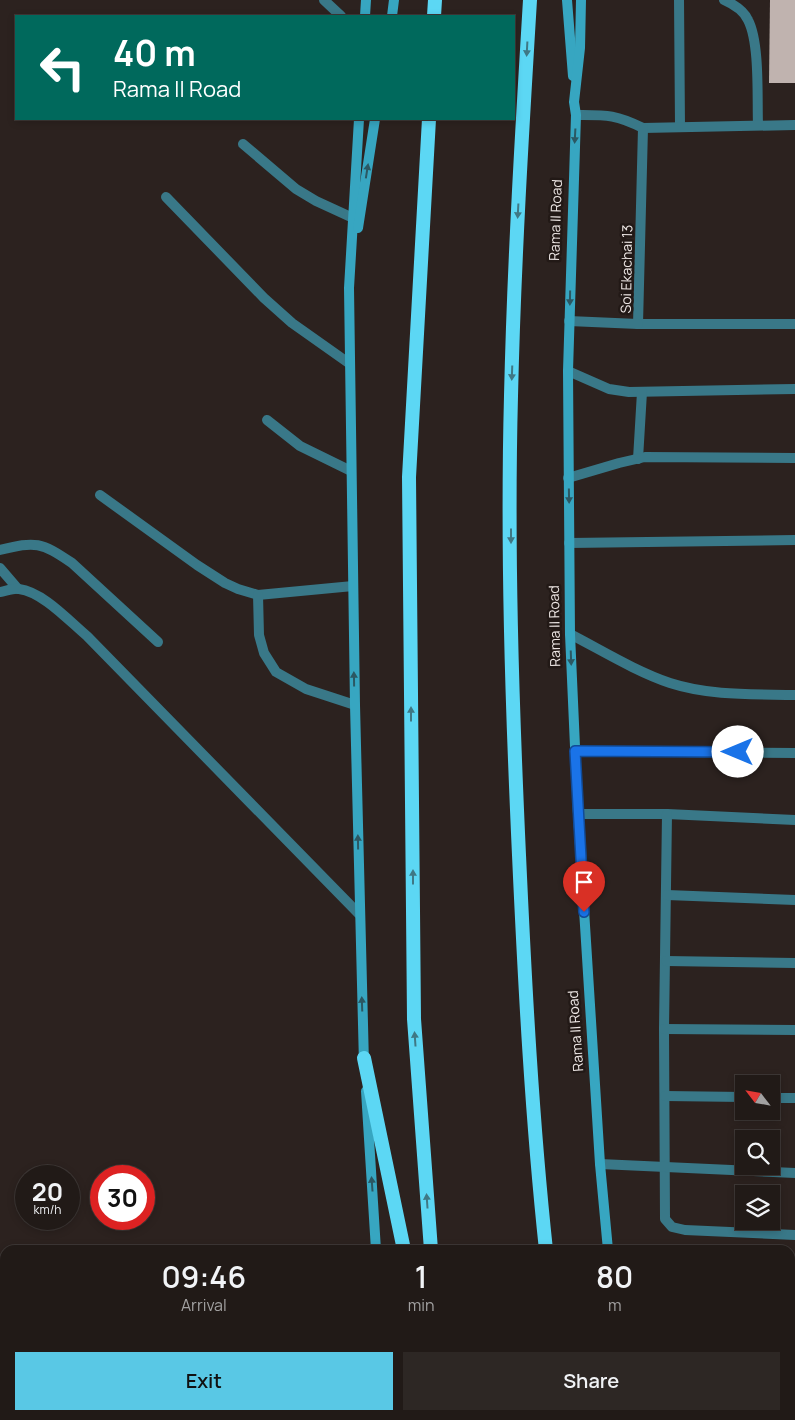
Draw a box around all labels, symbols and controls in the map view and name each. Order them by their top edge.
text: 40 m [113,29,196,77]
icon: left [30,35,95,100]
one-way arrow [523,41,531,57]
text: Rama II Road [113,74,241,104]
one-way arrow [570,128,578,144]
one-way arrow [364,163,372,179]
street label: Rama II Road [544,179,566,261]
one-way arrow [513,203,521,219]
street label: Soi Ekachai 13 [616,224,636,314]
one-way arrow [565,290,573,306]
one-way arrow [508,366,516,382]
one-way arrow [565,488,573,504]
one-way arrow [507,528,515,544]
street label: Rama II Road [544,585,564,667]
one-way arrow [568,650,576,666]
one-way arrow [350,671,358,687]
one-way arrow [407,706,415,722]
position arrow [711,725,763,777]
one-way arrow [354,833,362,849]
pin [563,861,605,912]
icon: arrive [570,868,598,896]
one-way arrow [409,869,417,885]
street label: Rama II Road [563,990,587,1072]
one-way arrow [358,996,366,1012]
one-way arrow [411,1031,419,1047]
north arrow [735,1075,780,1120]
map controls [735,1075,780,1230]
button: search [735,1130,780,1175]
speed limit sign: 30 [90,1165,155,1230]
text: 20 [32,1174,63,1209]
one-way arrow [367,1176,375,1192]
button: layers [735,1185,780,1230]
one-way arrow [423,1193,431,1209]
text: km/h [34,1201,61,1218]
text: 09:46 [162,1256,246,1297]
text: 1 [415,1256,427,1297]
text: 80 [596,1256,633,1297]
text: Arrival [181,1294,227,1316]
text: min [408,1294,434,1316]
text: m [608,1294,622,1316]
button: Exit [15,1352,393,1410]
button: Share [403,1352,780,1410]

